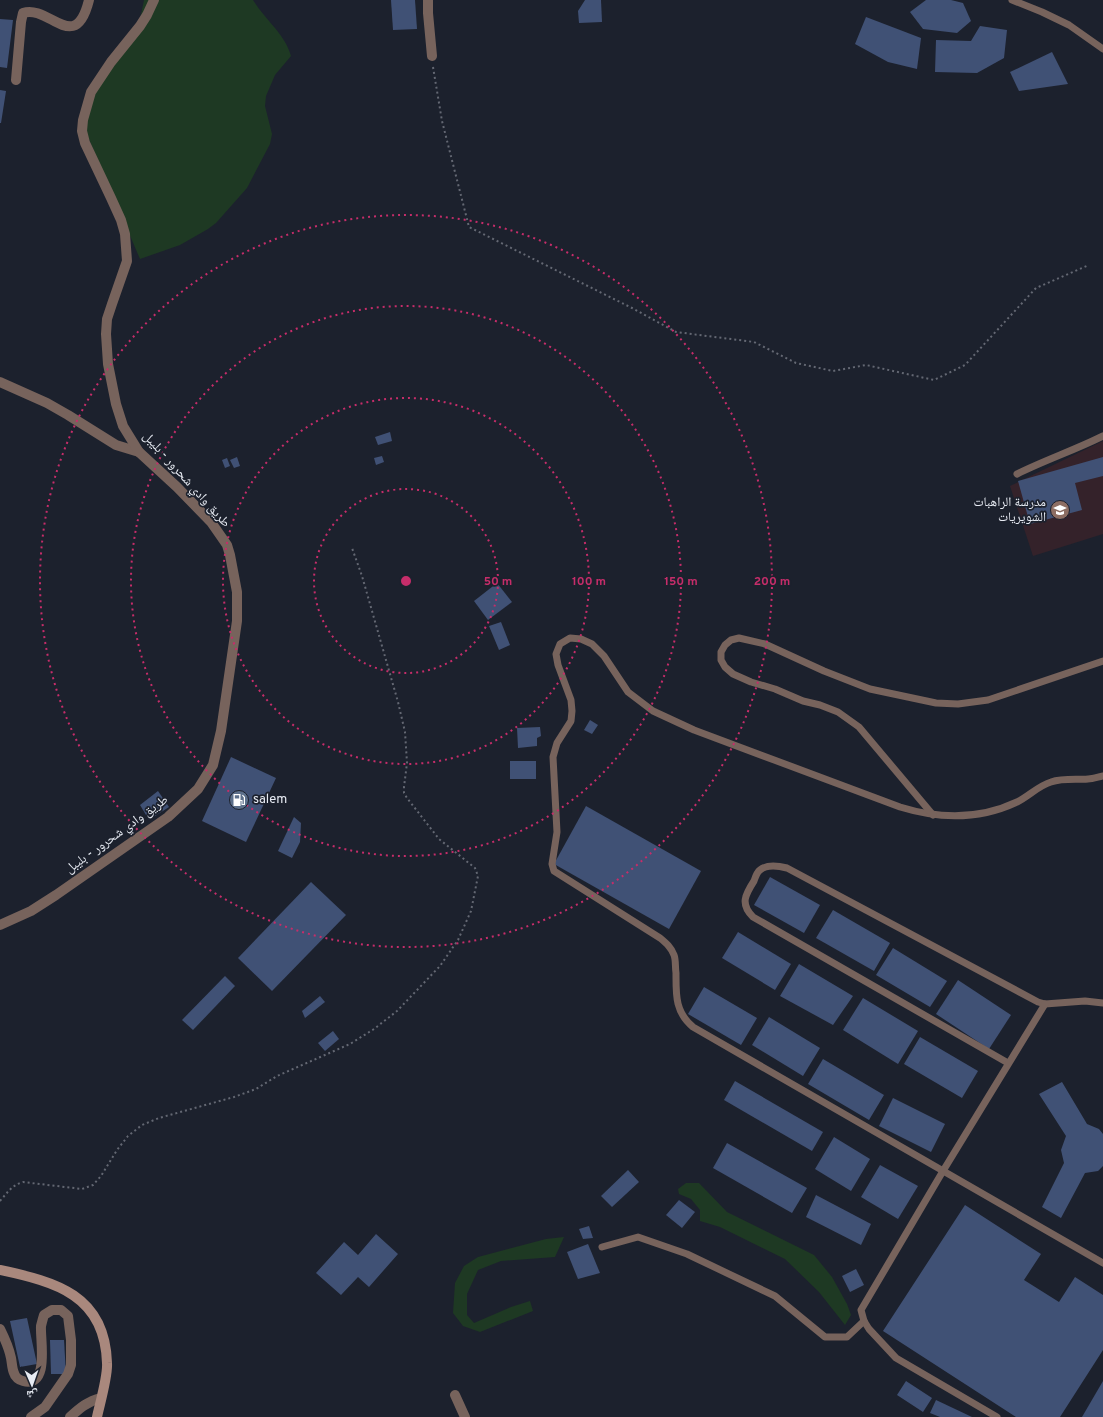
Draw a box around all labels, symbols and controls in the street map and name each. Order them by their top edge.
street label: طريق وادي شحرور - بليبل [138,429,233,532]
place label: مدرسة الراهبات الشويريات [973,495,1046,526]
school or university icon: مدرسة الراهبات الشويريات [1049,499,1071,521]
centre of rings [399,574,413,588]
text: 50 m [484,574,512,590]
text: 100 m [572,574,606,590]
text: 150 m [664,574,698,590]
text: 200 m [754,574,790,590]
fuel station icon: salem [228,789,250,811]
street label: طريق وادي شحرور - بليبل [62,792,172,879]
place label: salem [253,792,287,808]
north arrow [12,1365,52,1405]
text: ش [26,1387,38,1401]

